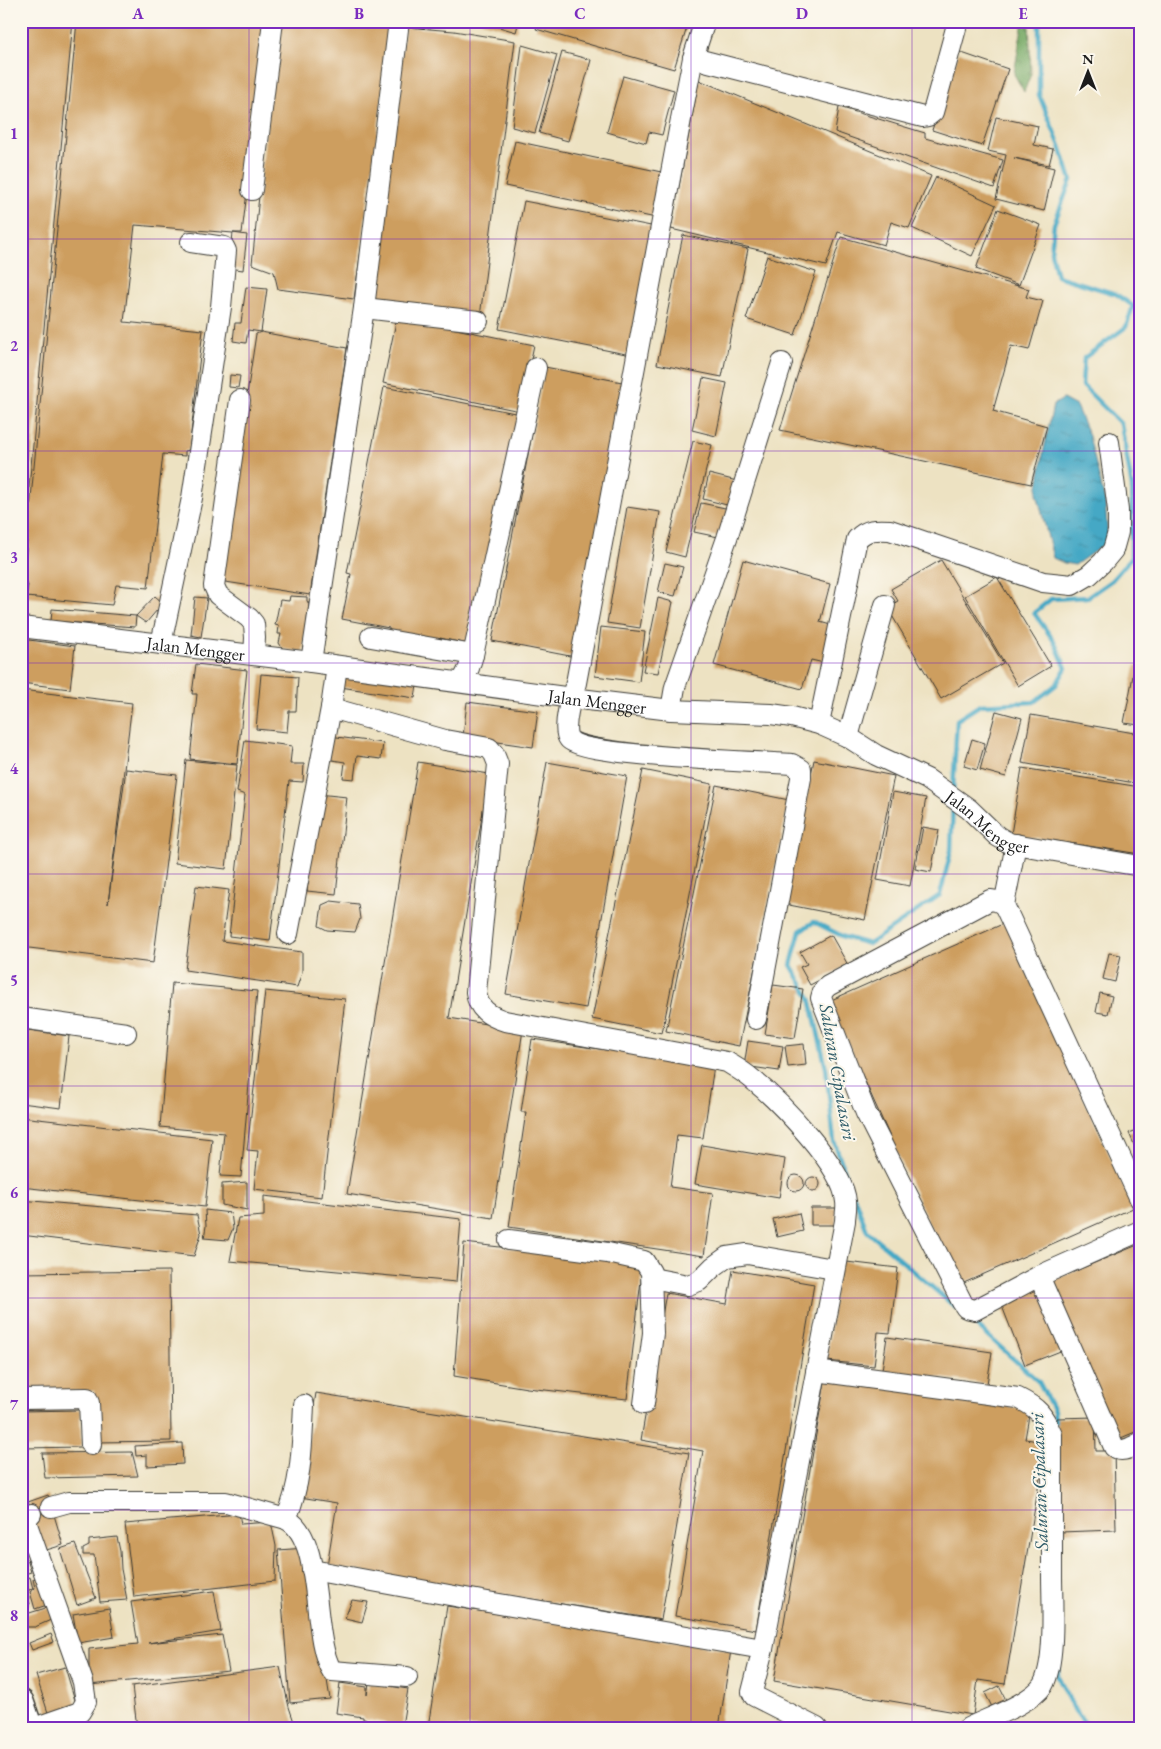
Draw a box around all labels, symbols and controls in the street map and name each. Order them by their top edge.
text: A [131,3,144,24]
text: B [354,3,364,24]
text: C [574,3,586,24]
text: D [796,3,808,24]
text: E [1018,3,1028,24]
north arrow [1064,48,1114,98]
text: N [1082,50,1094,68]
text: 1 [10,123,18,144]
text: 2 [10,335,19,356]
text: 3 [10,547,18,568]
street label: Jalan Mengger [143,630,246,665]
street label: Jalan Mengger [545,683,648,718]
text: 4 [10,758,19,779]
street label: Jalan Mengger [939,783,1031,858]
text: 5 [10,970,18,991]
water label: Saluran Cipalasari [814,1001,863,1144]
text: 6 [10,1182,19,1203]
text: 7 [10,1394,19,1415]
water label: Saluran Cipalasari [1024,1411,1054,1552]
text: 8 [10,1605,18,1626]

